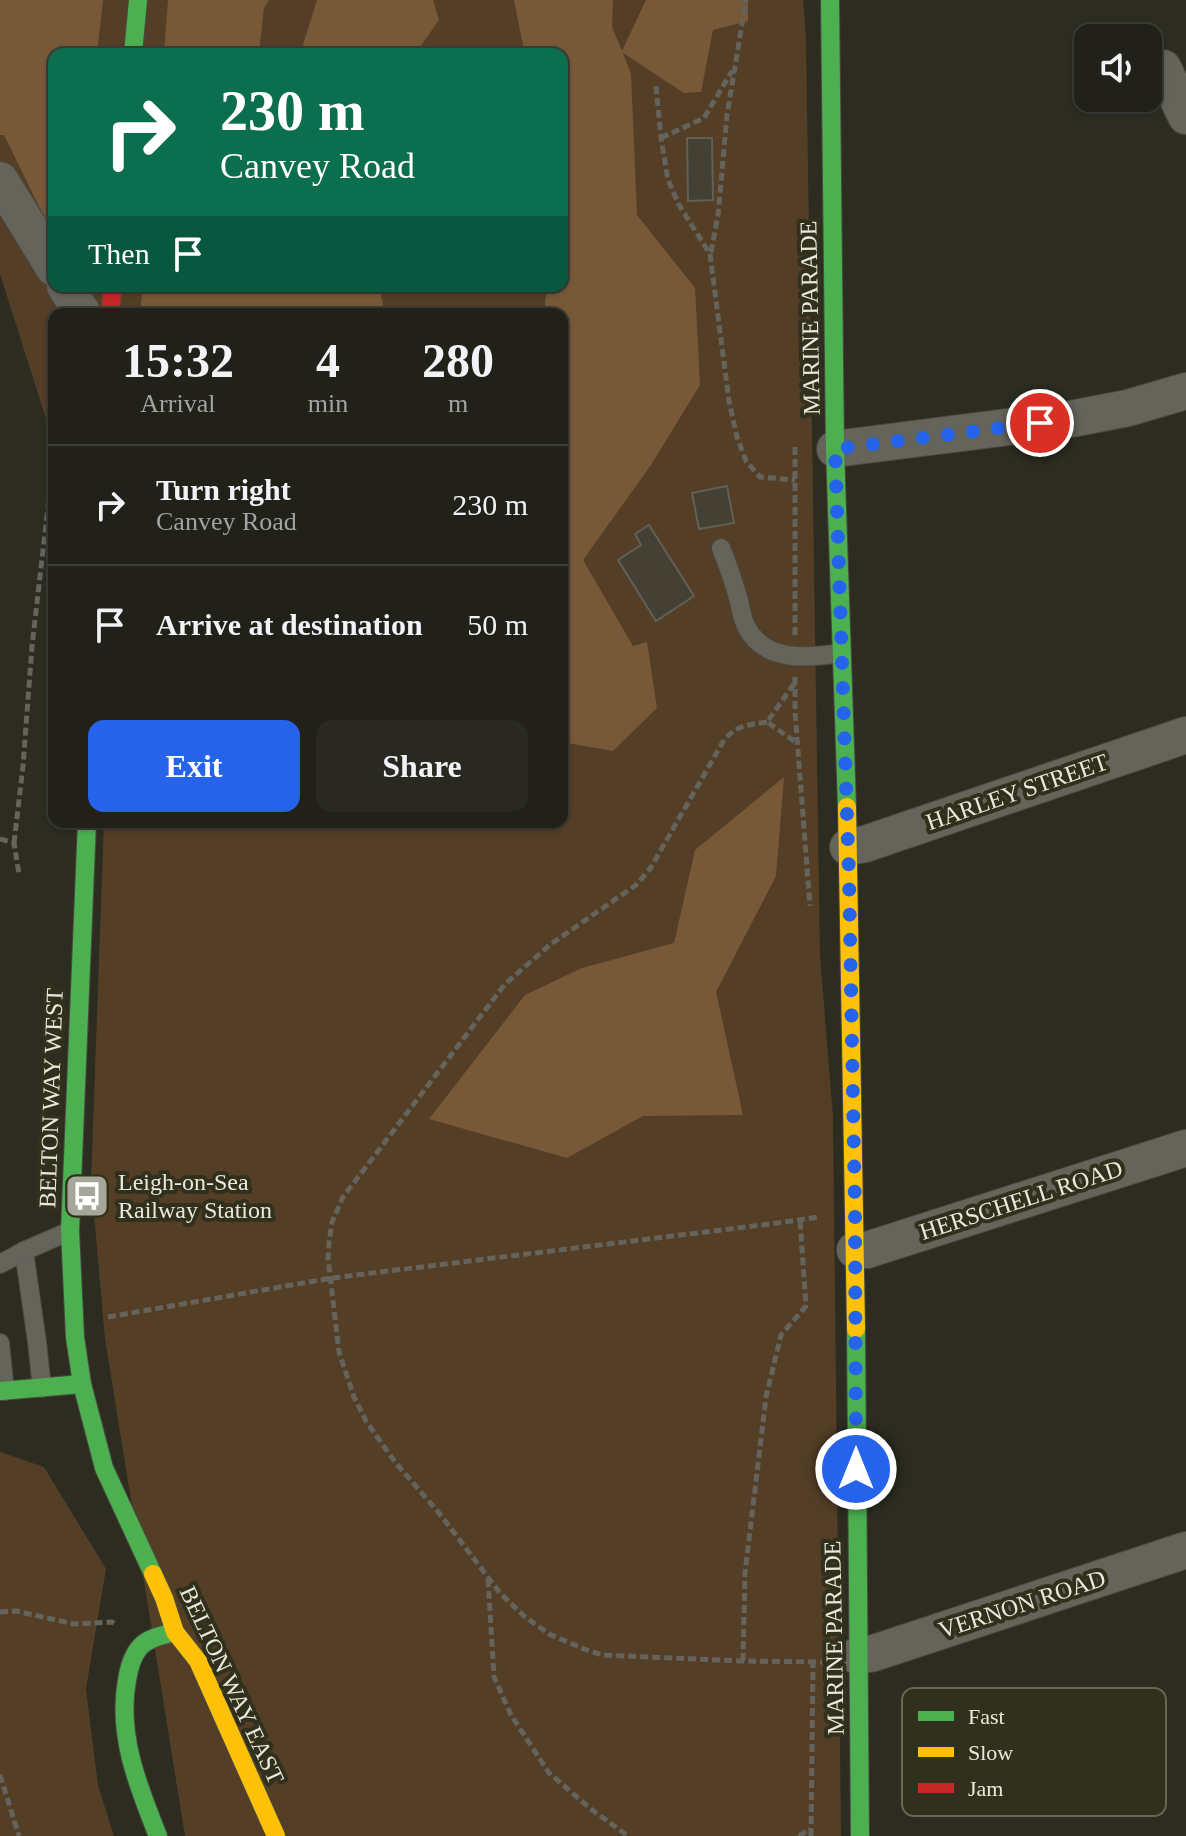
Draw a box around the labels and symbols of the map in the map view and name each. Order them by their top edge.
street label: MARINE PARADE [795,221,825,415]
pin [1006,389,1074,457]
street label: HARLEY STREET [923,749,1112,835]
street label: BELTON WAY WEST [34,987,68,1208]
street label: HERSCHELL ROAD [916,1155,1126,1245]
place label: Leigh-on-Sea Railway Station [118,1169,272,1223]
bus stop icon: Leigh-on-Sea Railway Station [63,1172,111,1220]
position arrow [814,1427,898,1511]
street label: MARINE PARADE [819,1541,849,1735]
street label: VERNON ROAD [935,1565,1109,1643]
street label: BELTON WAY EAST [175,1582,289,1788]
legend [902,1688,1166,1816]
text: Fast [968,1704,1005,1729]
text: Slow [968,1740,1013,1765]
text: Jam [968,1776,1003,1801]

